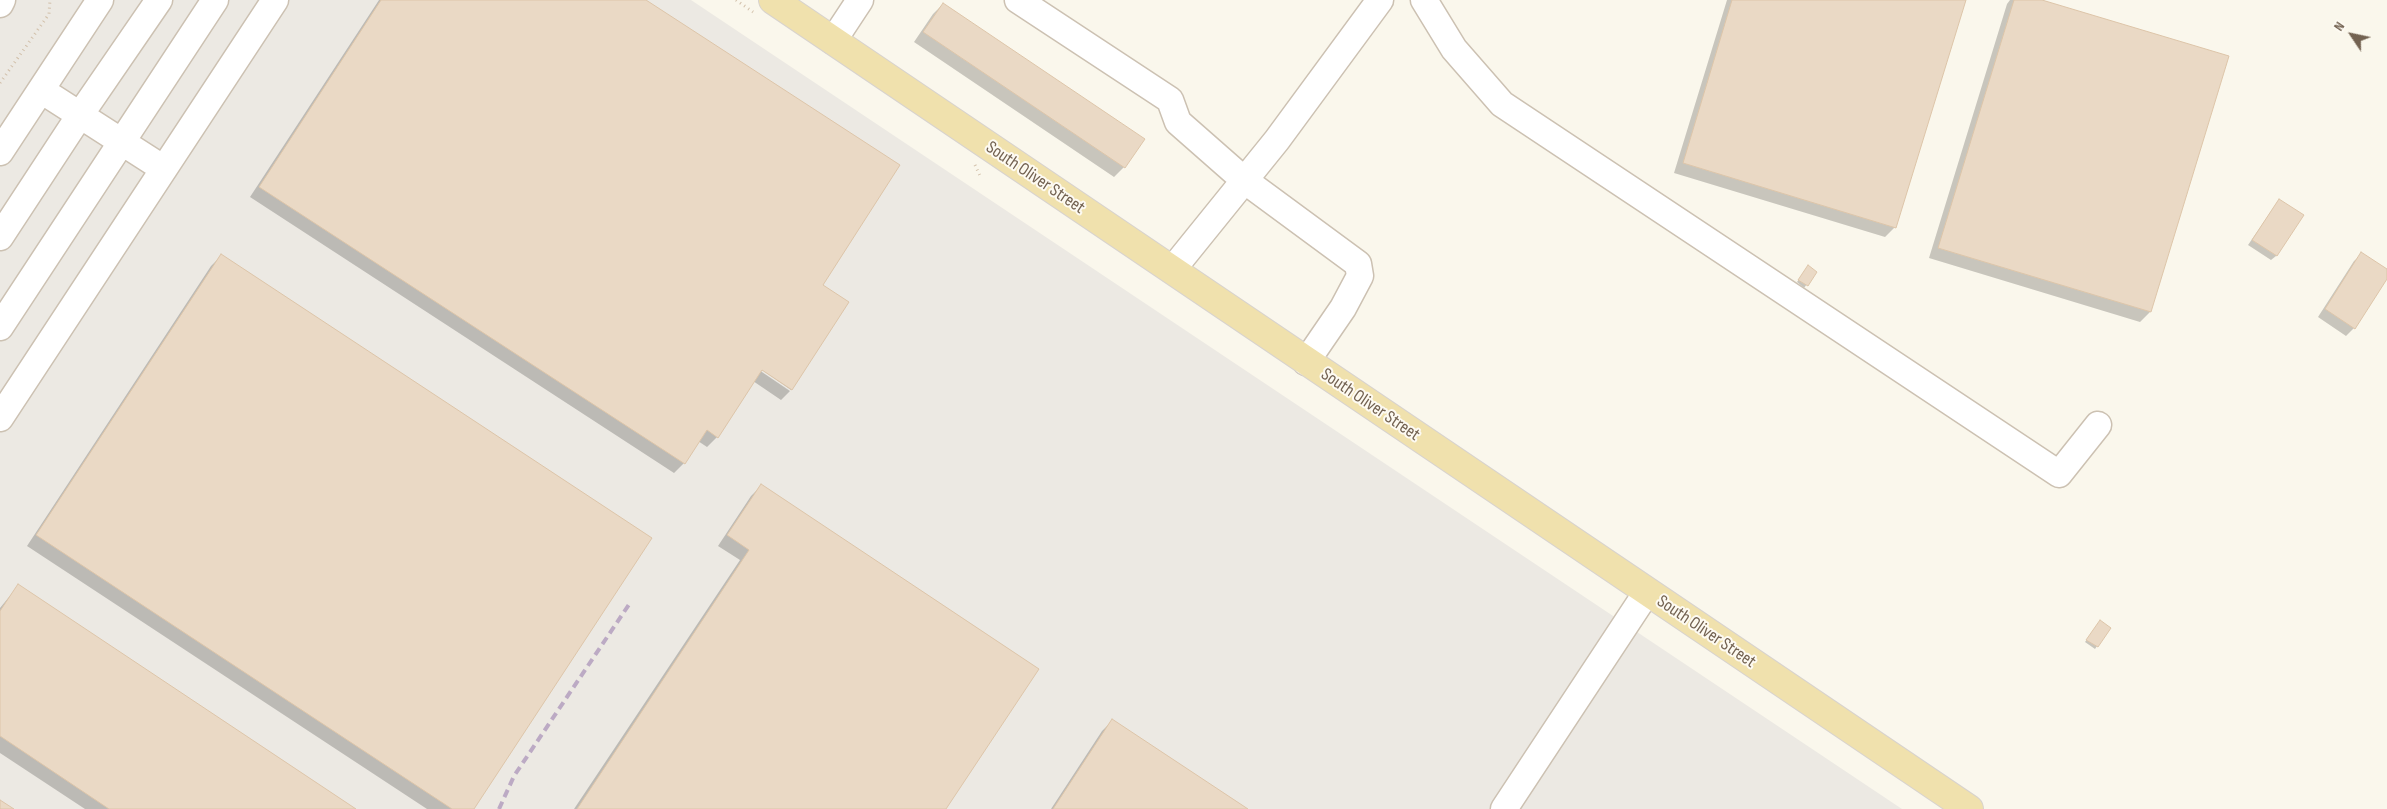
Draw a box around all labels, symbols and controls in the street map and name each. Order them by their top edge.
north arrow [2327,10,2377,60]
text: N [2330,18,2348,34]
street label: South Oliver Street [981,137,1089,219]
street label: South Oliver Street [1316,364,1424,446]
street label: South Oliver Street [1652,591,1760,673]

